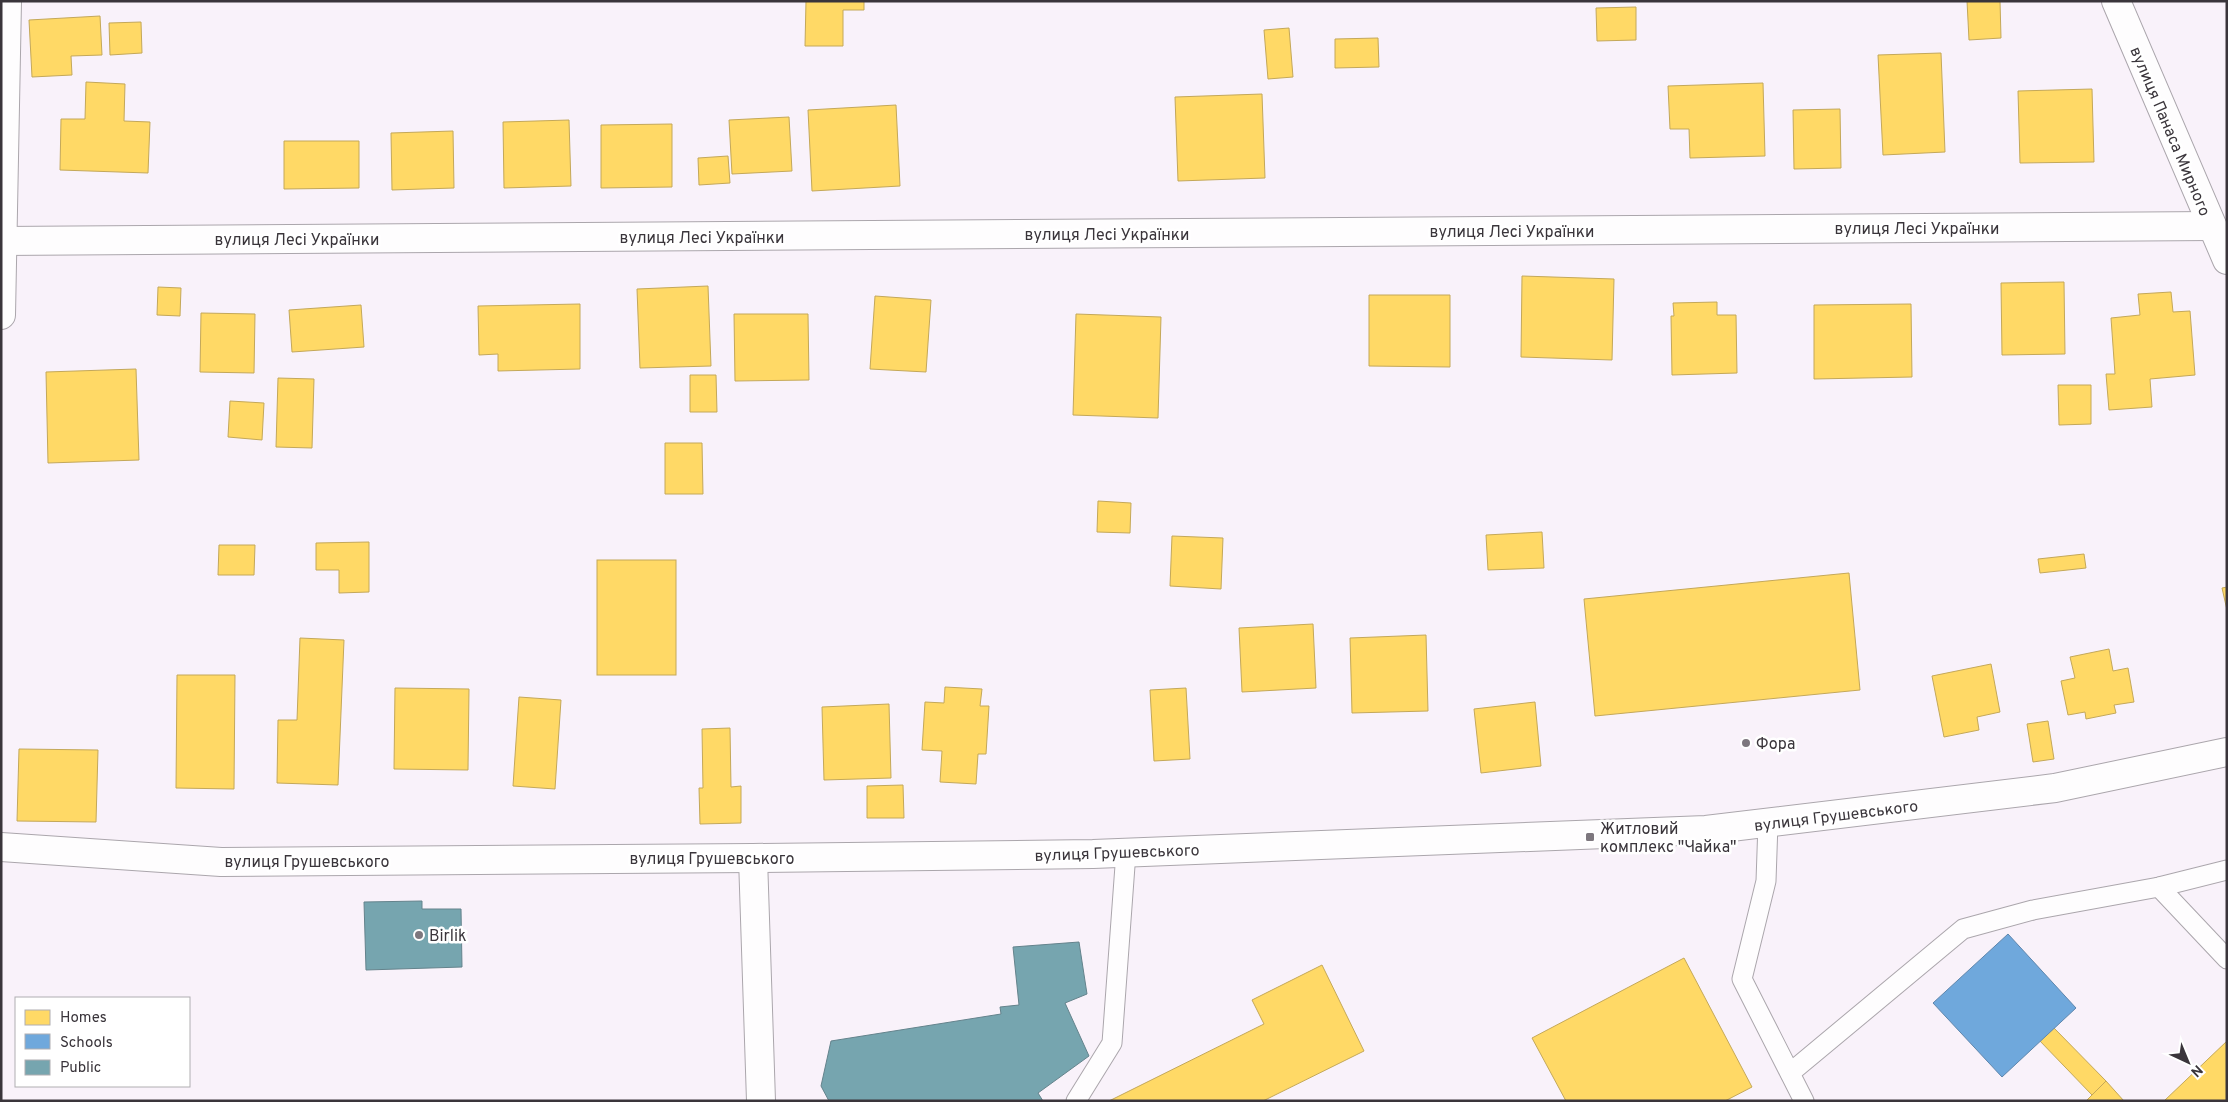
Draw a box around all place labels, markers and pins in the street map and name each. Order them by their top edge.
place label: Фора [1756,735,1795,755]
marker: Фора [1740,737,1752,749]
place label: Житловий комплекс "Чайка" [1600,820,1737,858]
marker: Житловий комплекс "Чайка" [1584,831,1596,843]
place label: Birlik [429,927,466,947]
marker: Birlik [413,929,425,941]

